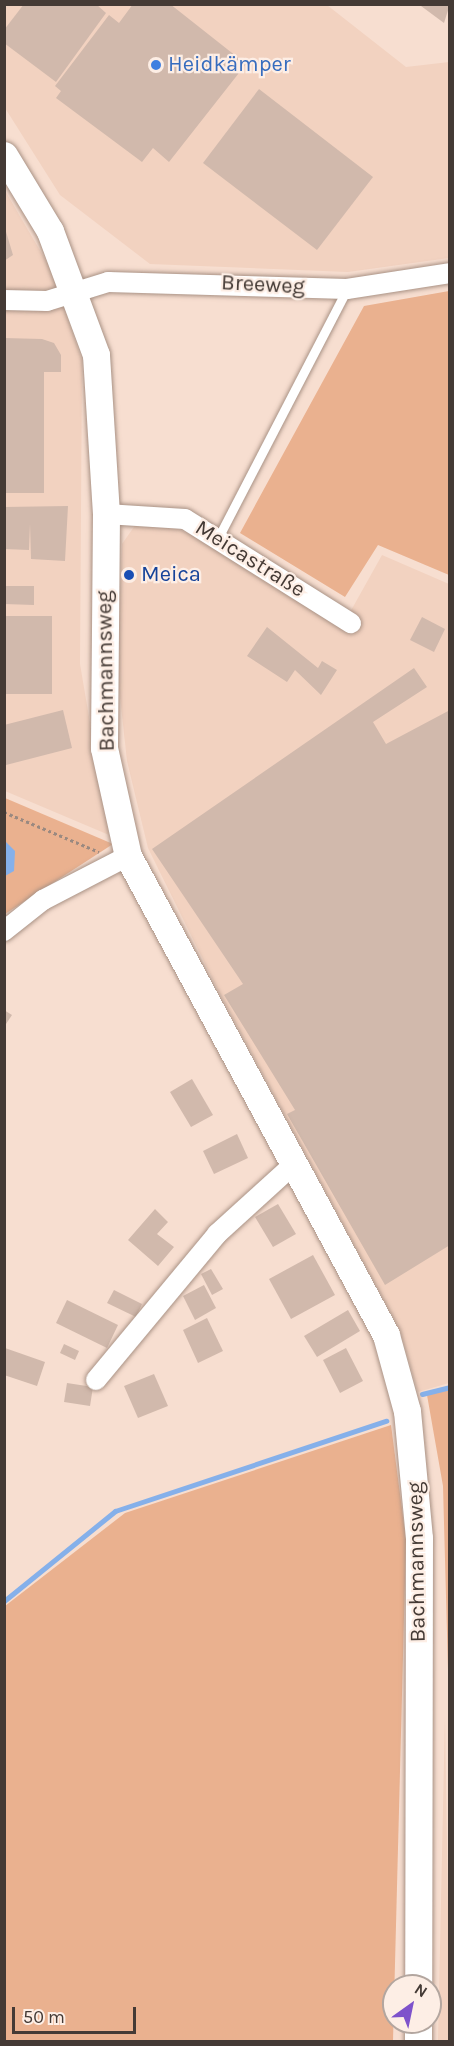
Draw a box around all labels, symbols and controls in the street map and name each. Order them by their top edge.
place label: Heidkämper [168,52,291,78]
marker: Heidkämper [149,58,163,72]
street label: Breeweg [220,270,306,300]
street label: Meicastraße [190,515,310,603]
place label: Meica [141,562,201,588]
marker: Meica [122,568,136,582]
street label: Bachmannsweg [91,590,121,752]
street label: Bachmannsweg [402,1481,432,1643]
north arrow [382,1974,442,2034]
text: N [411,1979,431,2001]
scale bar [15,1995,140,2033]
text: 50 m [23,2006,65,2028]

